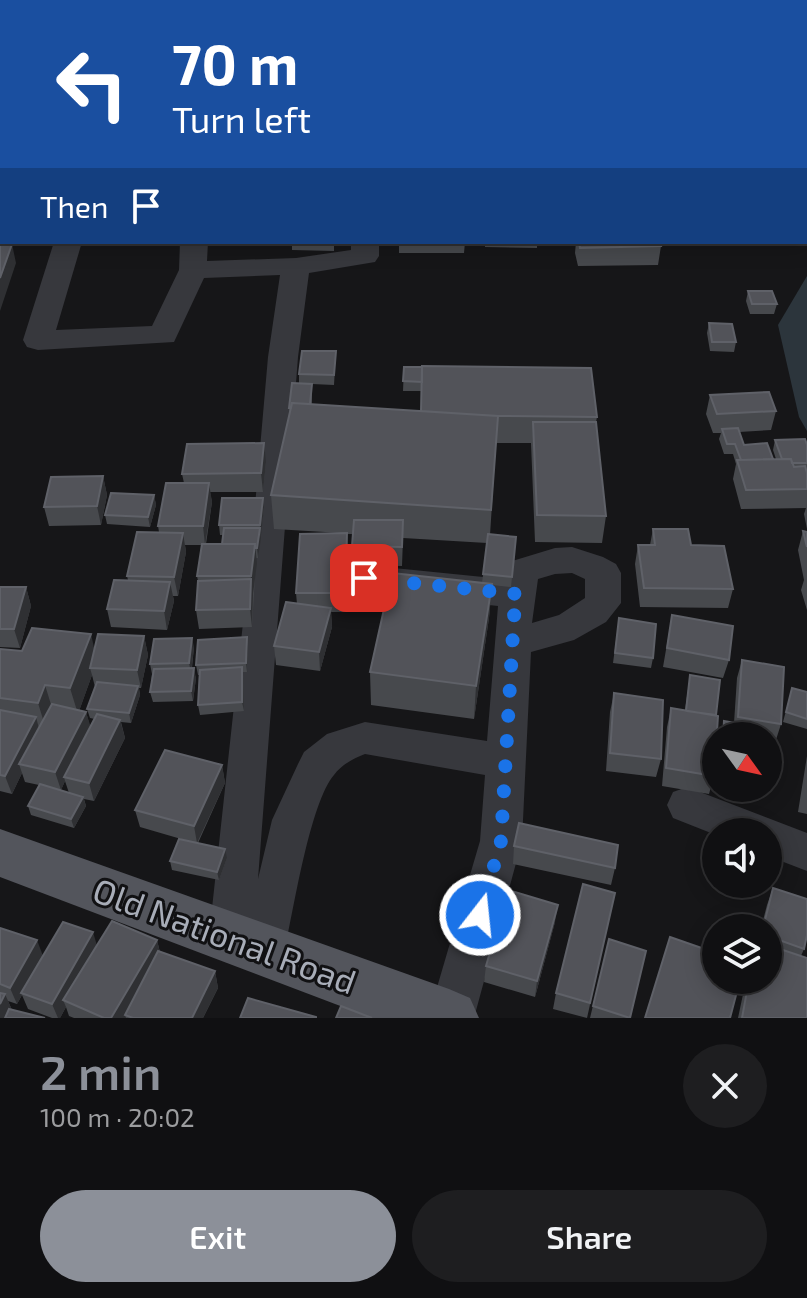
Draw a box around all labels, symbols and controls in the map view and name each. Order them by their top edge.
text: 70 m [172,29,298,96]
icon: left [40,32,144,136]
text: Turn left [172,97,311,140]
icon: arrive [124,184,168,228]
text: Then [40,188,108,224]
pin [330,544,398,612]
icon: arrive [342,556,386,600]
north arrow [702,722,782,802]
map controls [702,722,782,994]
button: sound [702,818,782,898]
street label: Old National Road [88,868,362,1002]
position arrow [438,873,522,957]
button: layers [702,914,782,994]
text: 2 min [40,1042,161,1100]
button: close [683,1044,767,1128]
text: 100 m · 20:02 [40,1101,195,1132]
button: Exit [40,1190,396,1282]
button: Share [412,1190,767,1282]

